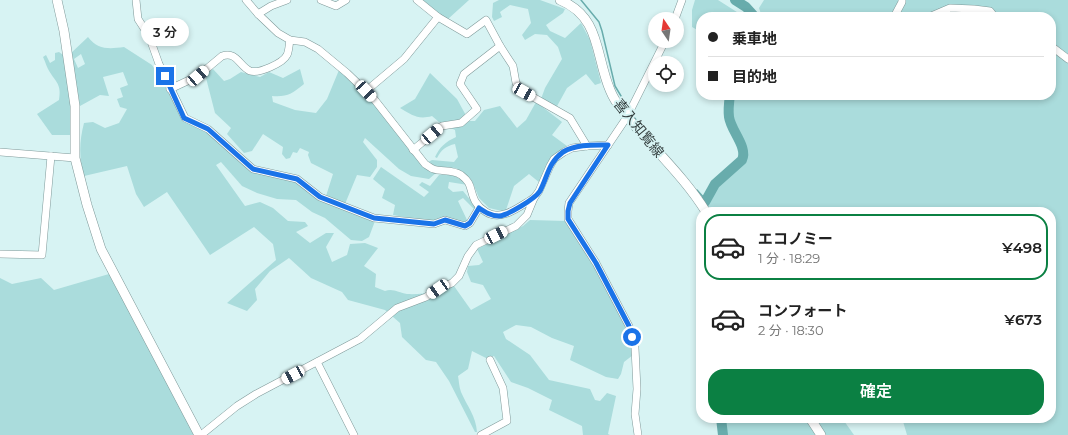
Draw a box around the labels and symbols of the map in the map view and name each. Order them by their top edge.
north arrow [648,12,684,48]
callout: 3 分 [141,18,189,46]
car [185,64,211,88]
route end [156,67,174,85]
car [353,78,379,104]
car [511,81,537,103]
street label: 喜入知覧線 [610,95,668,161]
car [419,122,445,146]
car [483,224,509,246]
car [425,277,451,301]
route start [623,328,641,346]
car [280,364,306,386]

